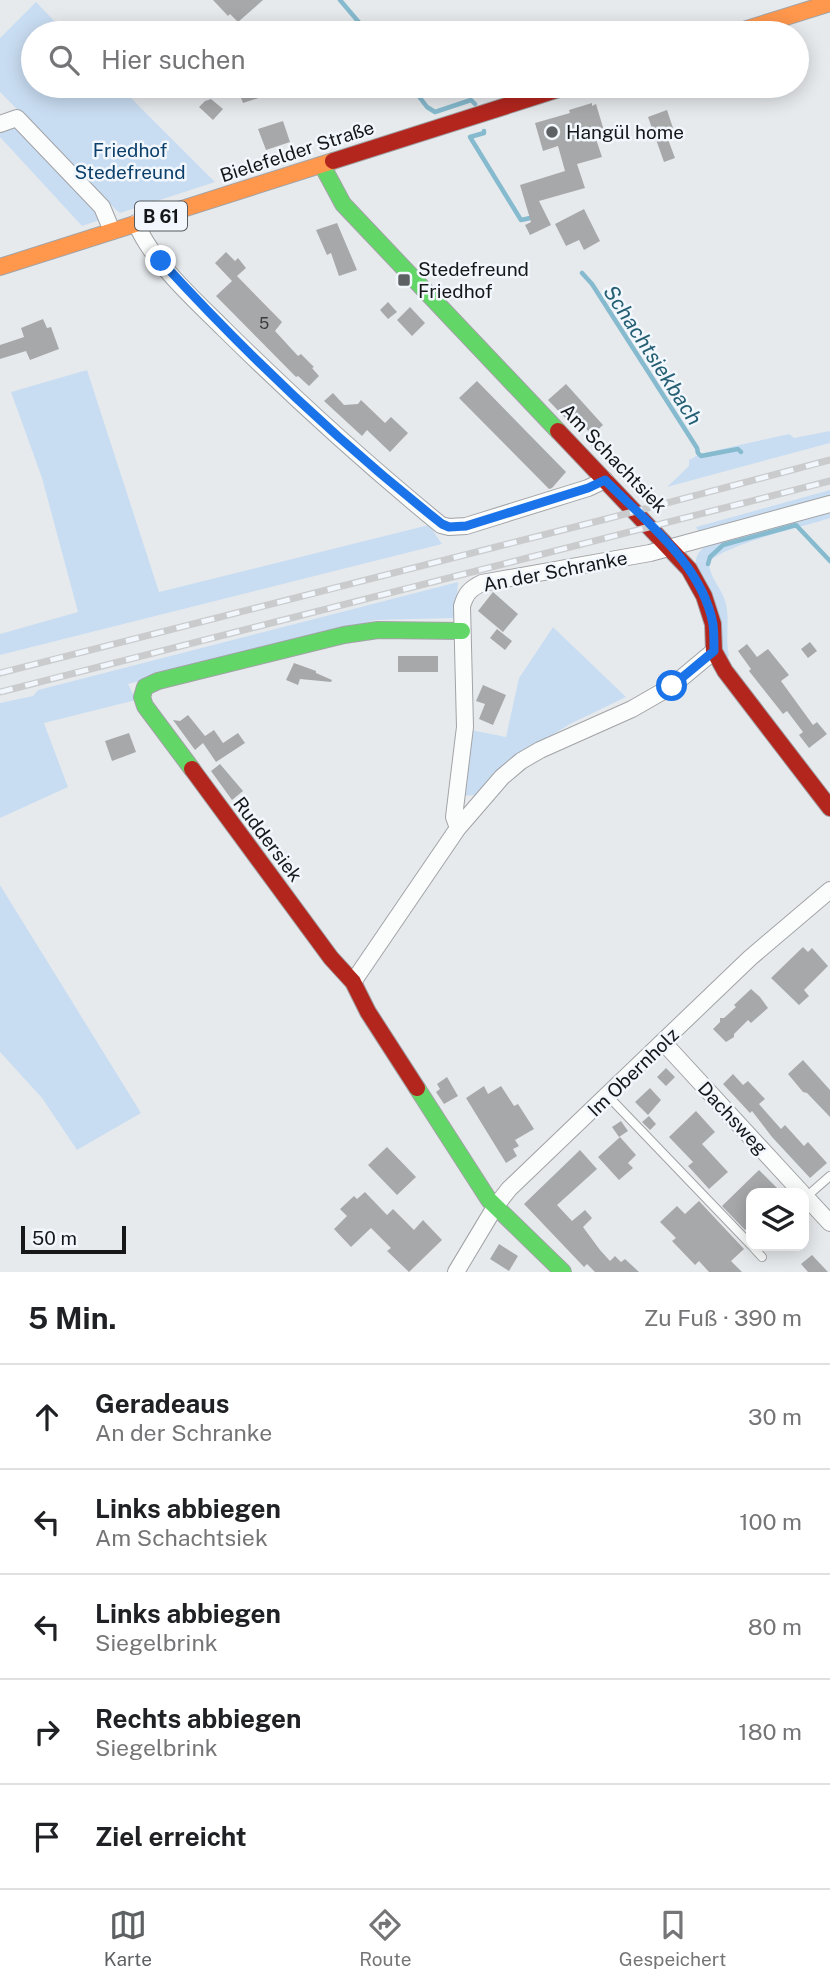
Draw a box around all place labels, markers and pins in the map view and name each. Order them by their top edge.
place label: Hangül home [566,121,684,143]
marker: Hangül home [544,124,560,140]
place label: Stedefreund Friedhof [418,258,529,302]
marker: Stedefreund Friedhof [396,272,412,288]

